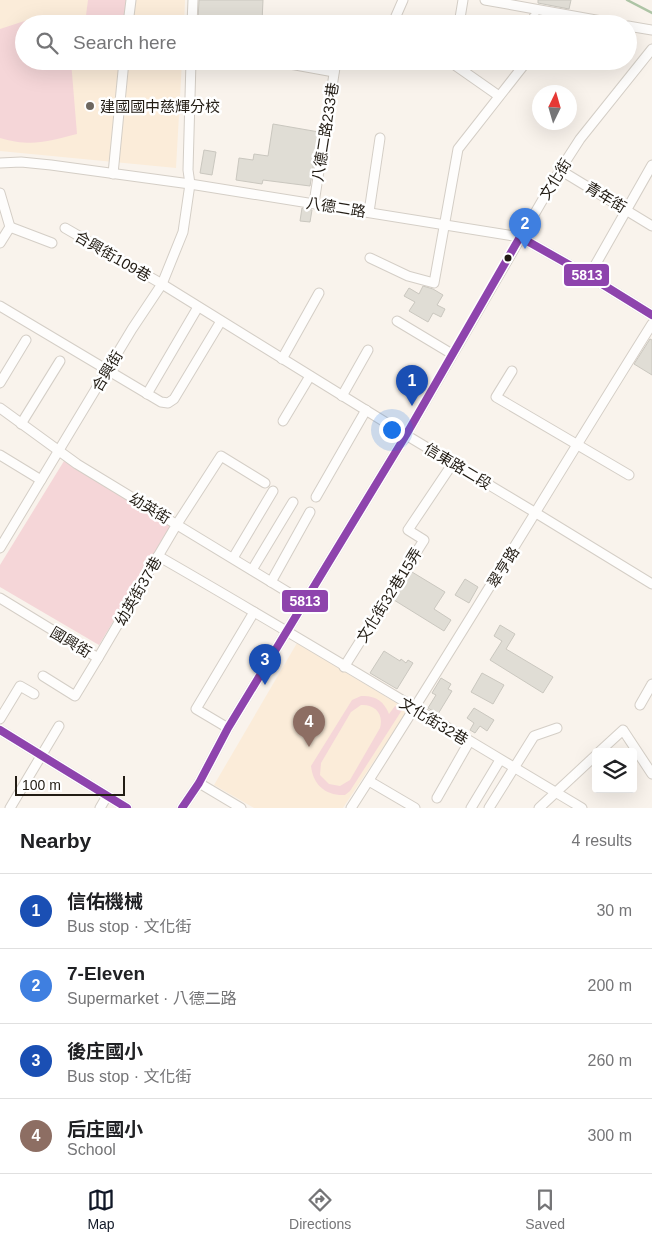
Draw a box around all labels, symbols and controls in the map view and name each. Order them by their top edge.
search box [15,15,637,70]
icon: search [33,29,61,57]
text: Search here [73,32,177,53]
street label: 八德二路233巷 [309,81,341,183]
north arrow [532,85,577,130]
place label: 建國國中慈輝分校 [100,98,220,115]
marker: 建國國中慈輝分校 [84,100,96,112]
street label: 文化街 [536,155,574,203]
street label: 青年街 [582,178,630,216]
street label: 八德二路 [305,194,367,220]
pin: 2 [509,208,541,249]
street label: 合興街109巷 [72,227,154,285]
unlabelled marker [503,253,513,263]
line badge: 5813 [563,263,610,287]
text: 5813 [571,267,603,283]
street label: 合興街 [88,347,126,395]
pin: 1 [396,365,428,406]
your location [379,417,405,443]
street label: 信東路二段 [421,439,495,493]
street label: 幼英街 [126,489,174,527]
street label: 翠亨路 [484,543,522,591]
street label: 文化街32巷15弄 [353,545,425,645]
street label: 幼英街37巷 [111,554,165,628]
line badge: 5813 [281,589,329,613]
text: 5813 [289,593,321,609]
street label: 國興街 [47,623,95,661]
pin: 3 [249,644,281,685]
street label: 文化街32巷 [397,694,471,748]
pin: 4 [293,706,325,747]
map controls [592,748,637,793]
button: layers [592,748,637,793]
scale bar [15,773,125,796]
text: 100 m [22,777,61,793]
text: Nearby [20,829,91,852]
text: 4 results [572,832,632,849]
text: 信佑機械 [67,891,143,912]
text: 1 [32,902,40,919]
text: 30 m [596,902,632,919]
text: Bus stop · 文化街 [67,918,191,935]
text: 7-Eleven [67,963,145,984]
text: 2 [32,977,40,994]
text: 200 m [588,977,632,994]
text: Supermarket · 八德二路 [67,990,237,1007]
text: 後庄國小 [67,1041,143,1062]
text: 3 [32,1052,40,1069]
text: 260 m [588,1052,632,1069]
text: Bus stop · 文化街 [67,1068,191,1085]
text: 后庄國小 [67,1119,143,1140]
text: 4 [32,1127,40,1144]
text: 300 m [588,1127,632,1144]
text: School [67,1141,116,1158]
tab: Map [87,1186,115,1232]
tab: Directions [289,1186,351,1232]
tab: Saved [525,1186,565,1232]

